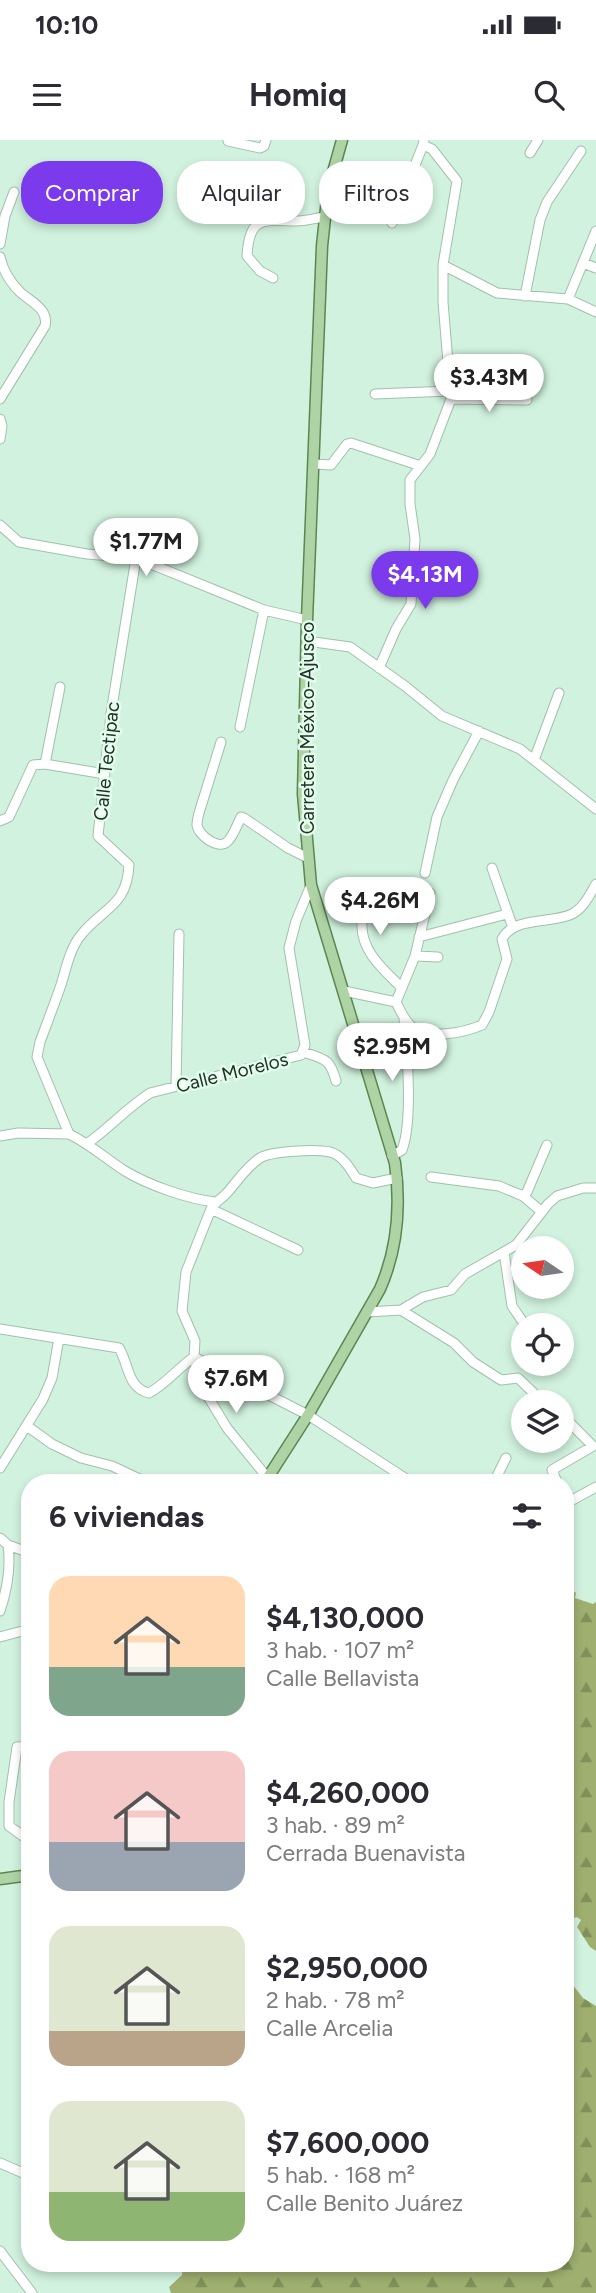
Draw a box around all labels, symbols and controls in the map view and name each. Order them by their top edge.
text: 10:10 [35,9,98,41]
icon: menu [28,76,66,114]
text: Homiq [249,76,347,114]
icon: search [530,76,568,114]
chip: Comprar [21,161,163,224]
chip: Alquilar [177,161,305,224]
chip: Filtros [319,161,433,224]
pin: $3.43M [432,355,546,414]
text: $3.43M [450,363,528,391]
pin: $1.77M [89,518,203,578]
text: $1.77M [109,527,183,555]
pin: $4.13M [368,552,482,611]
text: $4.13M [387,560,463,588]
street label: Carretera México-Ajusco [296,622,319,834]
street label: Calle Tectipac [89,700,124,822]
pin: $4.26M [323,878,437,937]
text: $4.26M [340,886,420,914]
pin: $2.95M [335,1024,449,1083]
text: $2.95M [353,1032,431,1060]
street label: Calle Morelos [174,1047,291,1098]
north arrow [511,1236,574,1298]
map controls [511,1236,574,1453]
button: locate [511,1313,574,1376]
pin: $7.6M [187,1356,285,1415]
text: $7.6M [204,1364,268,1392]
button: layers [511,1390,574,1453]
icon: filters [508,1497,546,1535]
text: 6 viviendas [49,1498,204,1535]
text: $4,130,000 [266,1599,424,1636]
icon: home [105,1604,189,1688]
text: 3 hab. · 107 m² [266,1636,414,1664]
text: Calle Bellavista [266,1664,419,1692]
text: $4,260,000 [266,1774,430,1811]
icon: home [105,1779,189,1863]
text: 3 hab. · 89 m² [266,1811,405,1839]
text: Cerrada Buenavista [266,1839,466,1867]
text: $2,950,000 [266,1949,428,1986]
icon: home [105,1954,189,2038]
text: 2 hab. · 78 m² [266,1986,405,2014]
text: Calle Arcelia [266,2014,393,2042]
text: $7,600,000 [266,2124,429,2161]
icon: home [105,2129,189,2213]
text: 5 hab. · 168 m² [266,2161,415,2189]
text: Calle Benito Juárez [266,2189,463,2217]

